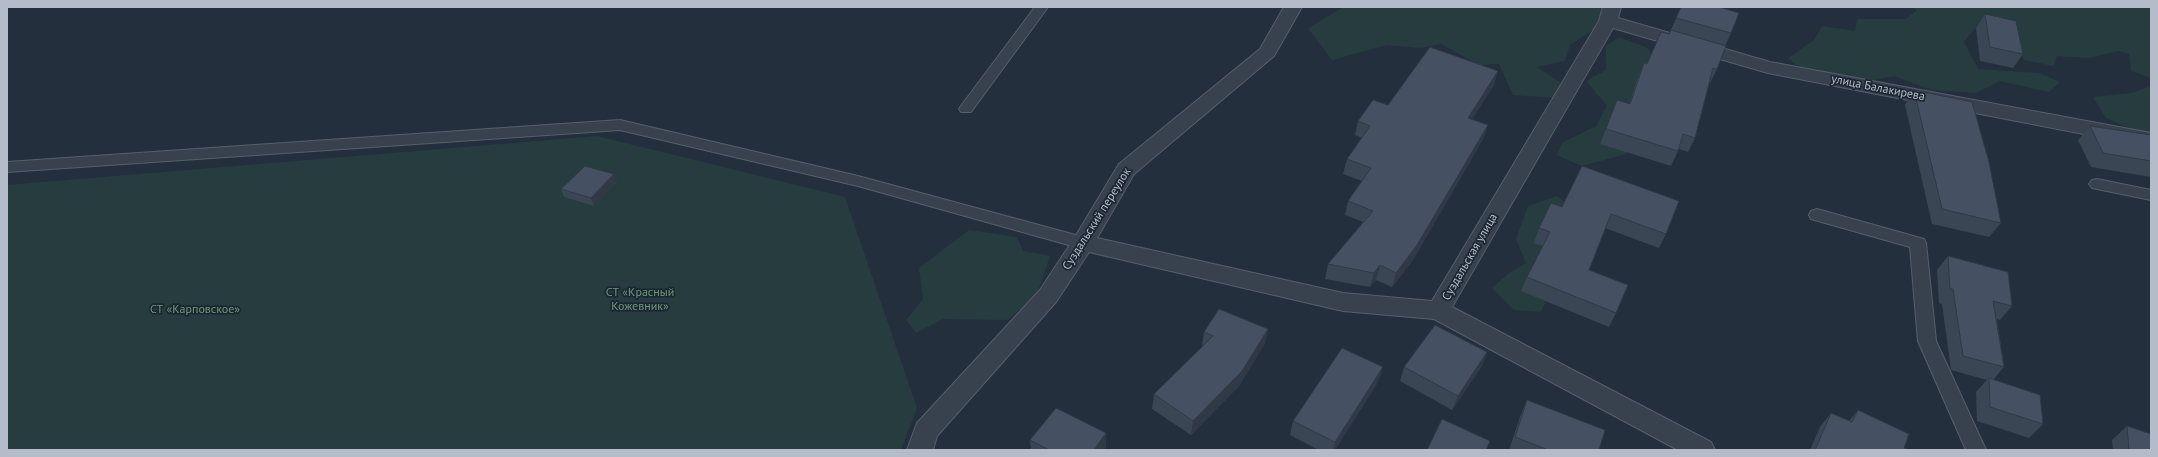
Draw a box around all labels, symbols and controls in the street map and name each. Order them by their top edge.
street label: улица Балакирева [1830,72,1926,104]
street label: Суздальский переулок [1060,165,1134,273]
street label: Суздальская улица [1439,211,1501,303]
park label: СТ «Красный Кожевник» [606,286,674,314]
park label: СТ «Карповское» [150,303,240,317]

